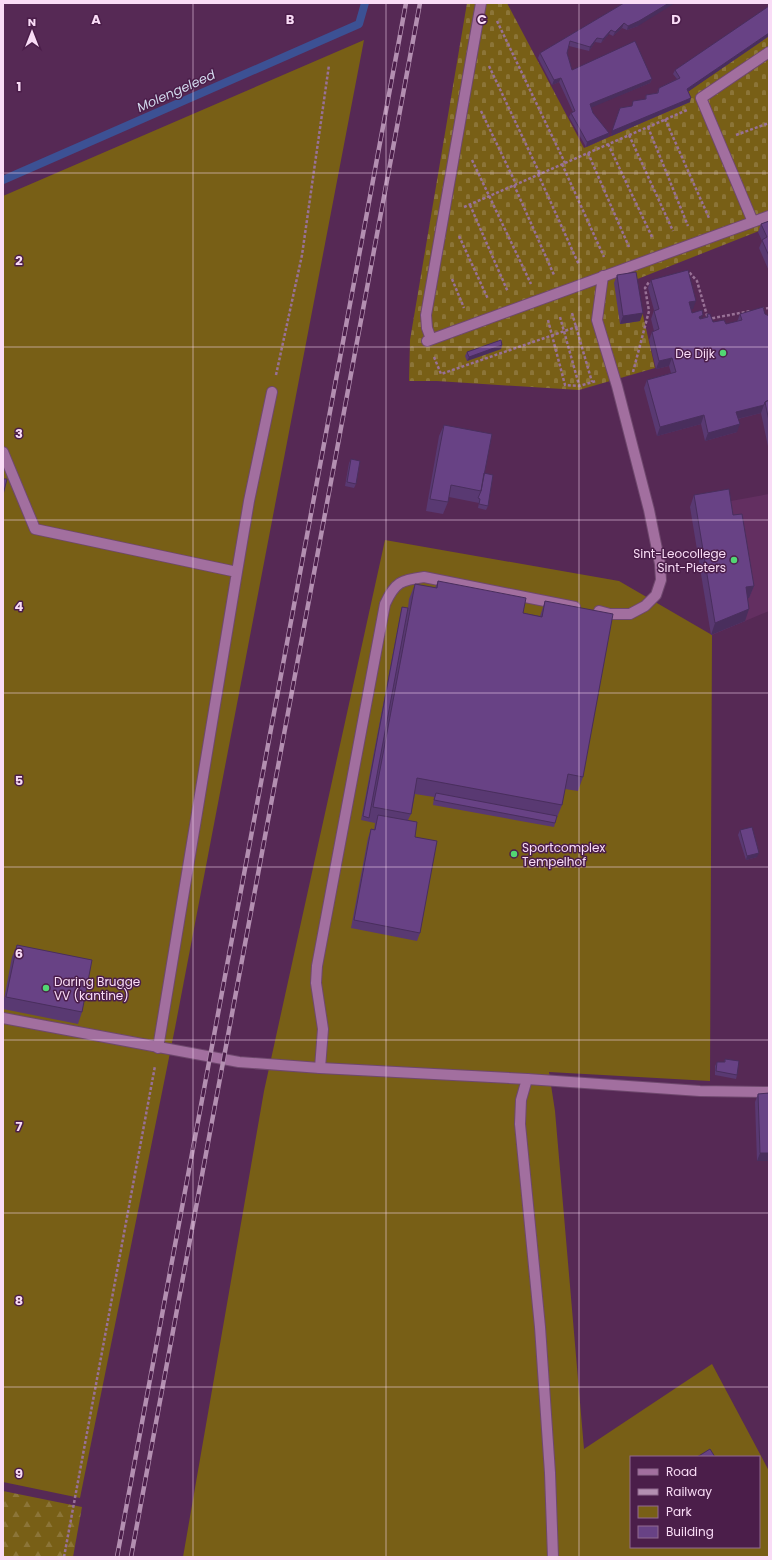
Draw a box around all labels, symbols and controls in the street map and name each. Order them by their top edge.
text: A [91,10,101,29]
text: B [286,10,295,29]
text: C [477,10,487,29]
text: D [671,10,681,29]
north arrow [12,12,52,52]
text: N [28,14,36,30]
water label: Molengeleed [134,65,218,117]
text: 1 [17,77,21,96]
text: 2 [15,251,23,270]
place label: De Dijk [675,345,716,362]
marker: De Dijk [718,348,728,358]
text: 3 [15,424,23,443]
place label: Sint-Leocollege Sint-Pieters [633,545,726,576]
marker: Sint-Leocollege Sint-Pieters [729,555,739,565]
text: 4 [15,597,24,616]
text: 5 [15,771,23,790]
place label: Sportcomplex Tempelhof [522,839,606,870]
marker: Sportcomplex Tempelhof [509,849,519,859]
text: 6 [15,944,23,963]
place label: Daring Brugge VV (kantine) [54,973,140,1004]
marker: Daring Brugge VV (kantine) [41,983,51,993]
text: 7 [16,1117,23,1136]
text: 8 [15,1291,23,1310]
legend [630,1456,760,1548]
text: Road [666,1463,697,1480]
text: 9 [15,1464,23,1483]
text: Railway [666,1483,712,1500]
text: Park [666,1503,693,1520]
text: Building [666,1523,714,1540]

